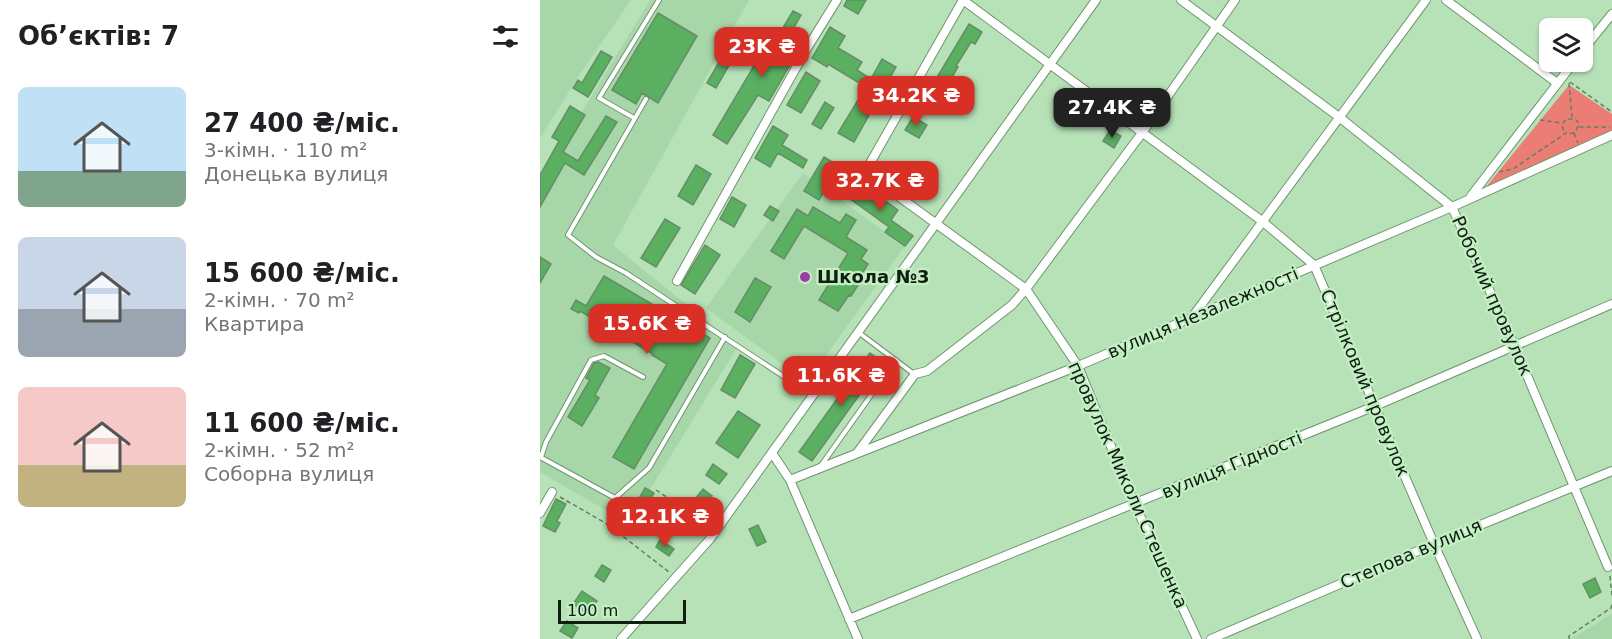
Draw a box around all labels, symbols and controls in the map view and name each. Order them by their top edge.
map controls [1539,18,1593,72]
button: layers [1539,18,1593,72]
icon: filters [489,20,522,53]
text: Об’єктів: 7 [18,21,179,51]
pin: 23K ₴ [720,27,804,78]
text: 23K ₴ [728,34,796,58]
pin: 34.2K ₴ [861,76,971,127]
text: 34.2K ₴ [872,83,961,107]
pin: 27.4K ₴ [1057,88,1167,139]
text: 27.4K ₴ [1068,95,1157,119]
text: 27 400 ₴/міс. [204,108,400,138]
icon: home [66,111,138,183]
text: 3-кімн. · 110 m² [204,138,367,162]
pin: 32.7K ₴ [825,161,935,212]
text: Донецька вулиця [204,162,388,186]
text: 32.7K ₴ [836,168,925,192]
street label: Робочий провулок [1448,213,1537,379]
text: 15 600 ₴/міс. [204,258,400,288]
icon: home [66,261,138,333]
street label: вулиця Незалежності [1104,263,1301,362]
place label: Школа №3 [817,266,930,287]
marker: Школа №3 [798,270,812,284]
street label: Стрілковий провулок [1316,286,1415,480]
text: 2-кімн. · 70 m² [204,288,354,312]
pin: 15.6K ₴ [592,304,702,355]
text: 15.6K ₴ [603,311,692,335]
text: Квартира [204,312,305,336]
pin: 11.6K ₴ [786,356,896,407]
street label: провулок Миколи Стешенка [1064,358,1193,611]
text: 11.6K ₴ [797,363,886,387]
text: 11 600 ₴/міс. [204,408,400,438]
icon: home [66,411,138,483]
street label: вулиця Гідності [1158,427,1305,502]
text: 2-кімн. · 52 m² [204,438,354,462]
text: Соборна вулиця [204,462,374,486]
pin: 12.1K ₴ [610,497,720,548]
text: 12.1K ₴ [621,504,710,528]
street label: Степова вулиця [1337,514,1485,593]
scale bar [558,597,686,624]
text: 100 m [567,601,618,620]

